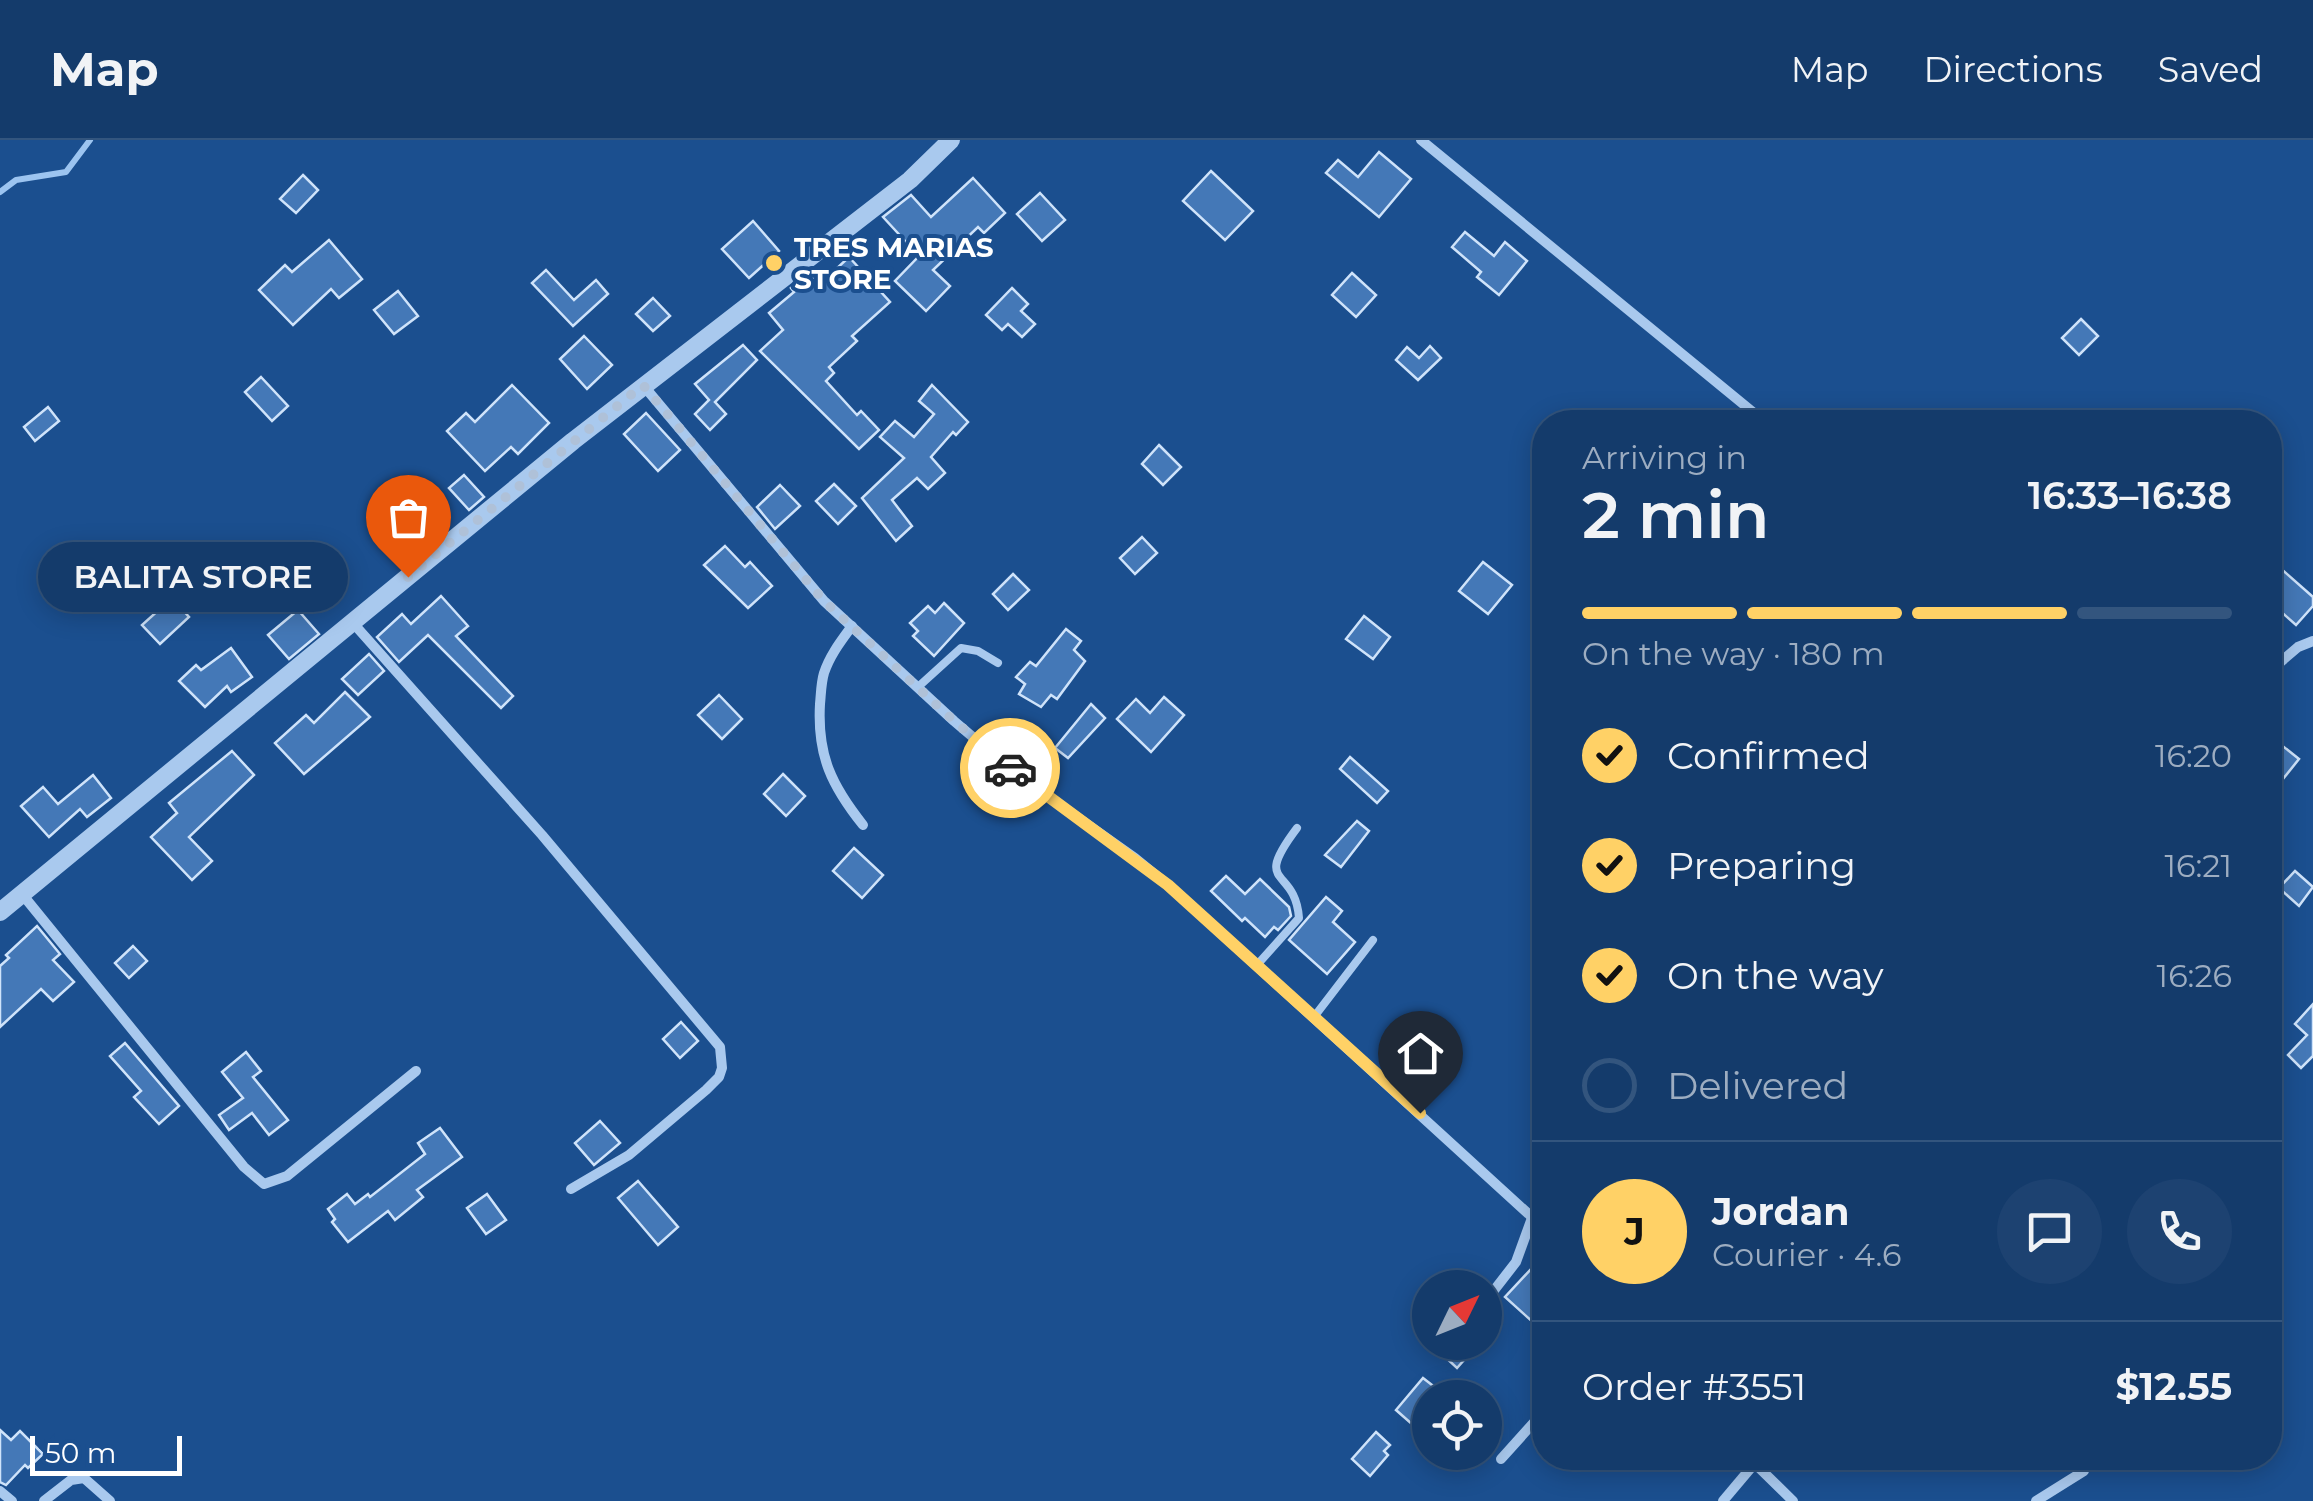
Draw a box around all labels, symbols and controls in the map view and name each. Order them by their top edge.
text: Map [50,40,159,98]
text: Map [1791,48,1869,91]
text: Directions [1924,48,2103,91]
text: Saved [2158,48,2263,91]
place label: TRES MARIAS STORE [794,230,994,296]
marker: TRES MARIAS STORE [763,252,785,274]
text: Arriving in [1582,438,1747,477]
text: 16:33–16:38 [2028,472,2232,519]
pin [366,475,451,578]
text: 2 min [1582,475,1770,554]
icon: bag [381,490,436,545]
callout: BALITA STORE [38,542,348,612]
text: BALITA STORE [73,557,313,596]
text: On the way · 180 m [1582,634,1885,673]
courier [960,718,1060,818]
icon: check [1582,728,1637,783]
text: Confirmed [1667,732,1870,779]
text: 16:20 [2155,736,2232,775]
icon: car [983,741,1038,796]
icon: check [1582,838,1637,893]
text: Preparing [1667,842,1856,889]
text: 16:21 [2164,846,2232,885]
icon: check [1582,948,1637,1003]
text: On the way [1667,952,1884,999]
text: 16:26 [2157,956,2232,995]
pin [1378,1011,1463,1114]
icon: home [1393,1026,1448,1081]
text: Delivered [1667,1062,1848,1109]
button: chat [1997,1179,2102,1284]
button: phone [2127,1179,2232,1284]
text: Jordan [1712,1188,1850,1235]
text: J [1624,1208,1645,1255]
text: Courier · 4.6 [1712,1235,1901,1274]
north arrow [1412,1270,1502,1360]
map controls [1412,1270,1502,1470]
text: Order #3551 [1582,1363,1807,1410]
text: $12.55 [2115,1363,2232,1410]
button: locate [1412,1380,1502,1470]
scale bar [30,1431,182,1476]
text: 50 m [45,1436,116,1470]

